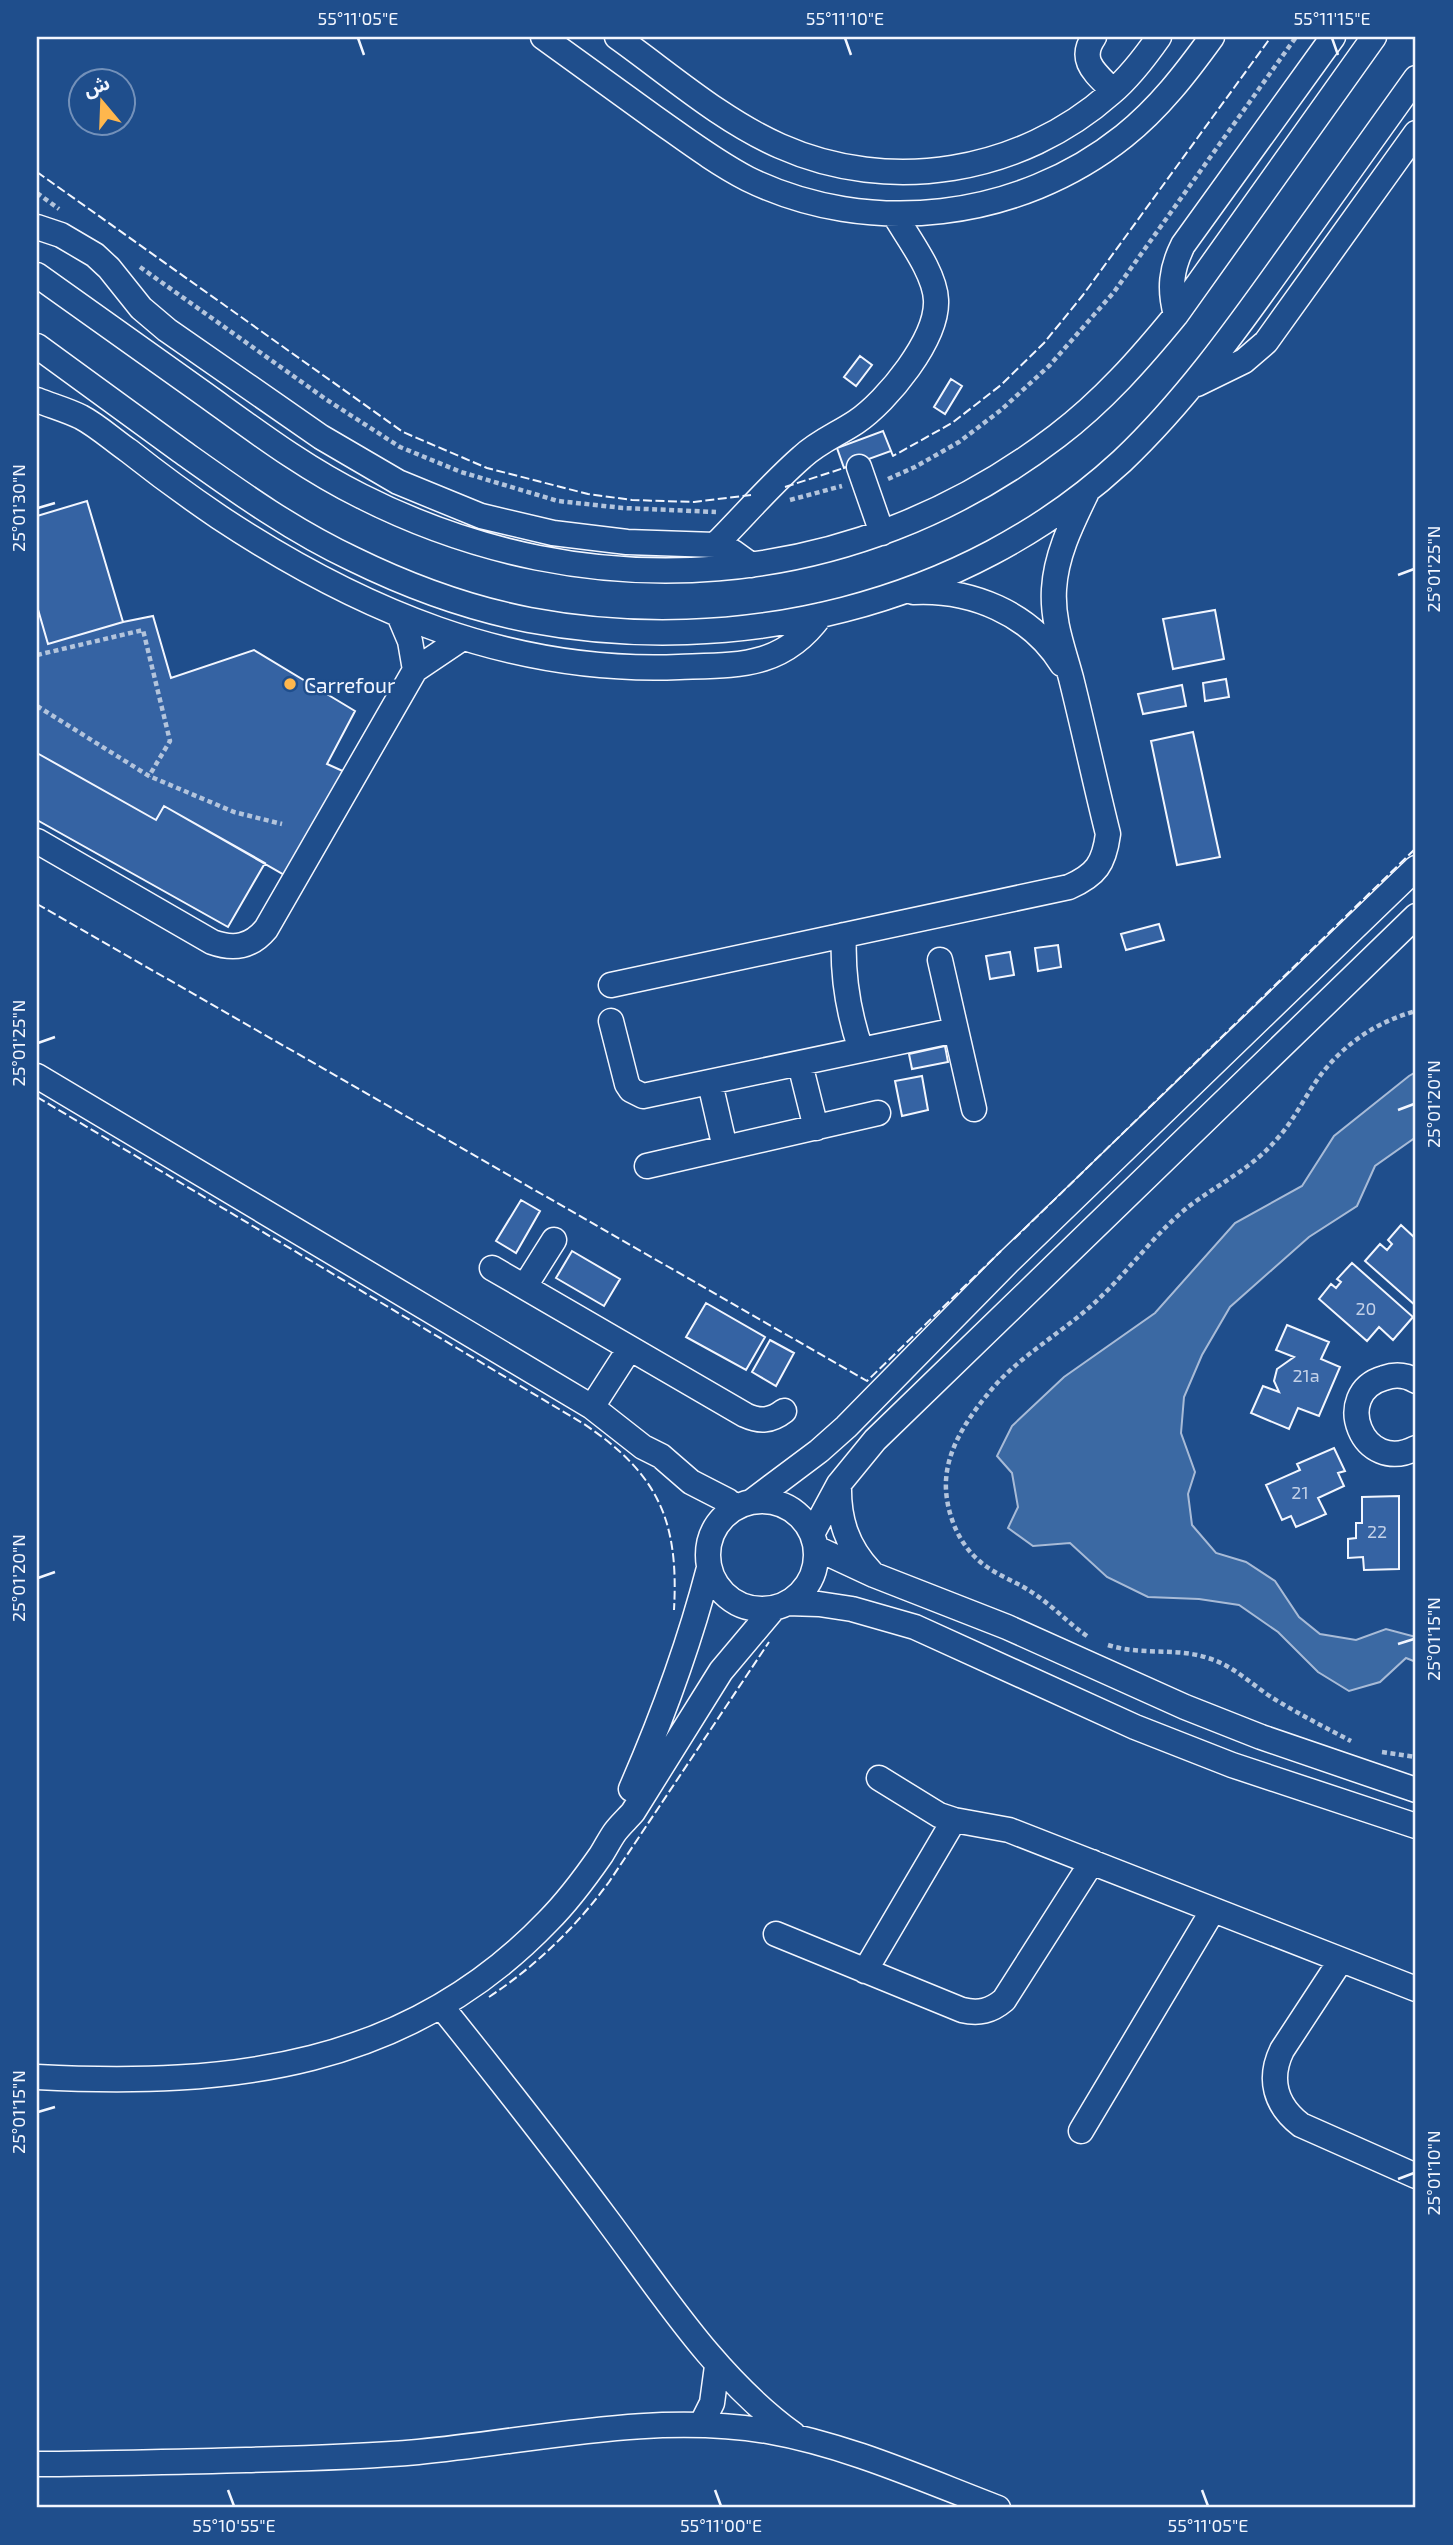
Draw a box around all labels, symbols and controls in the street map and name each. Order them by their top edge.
text: 55°11'05"E [318,7,398,29]
text: 55°11'10"E [806,7,884,29]
text: 55°11'15"E [1293,7,1371,29]
north arrow [66,66,136,136]
text: ش [80,70,112,101]
text: 25°01'30"N [7,464,29,552]
text: 25°01'25"N [1422,526,1444,612]
place label: Carrefour [304,672,396,697]
marker: Carrefour [282,676,298,692]
text: 25°01'25"N [7,1000,29,1086]
text: 25°01'20"N [1422,1060,1444,1148]
house number: 20 [1356,1297,1376,1319]
house number: 21a [1292,1364,1320,1386]
house number: 21 [1291,1481,1309,1503]
house number: 22 [1367,1520,1387,1542]
text: 25°01'20"N [7,1534,29,1622]
text: 25°01'15"N [1422,1597,1444,1681]
text: 25°01'15"N [7,2070,29,2154]
text: 25°01'10"N [1422,2130,1444,2216]
text: 55°10'55"E [192,2514,276,2536]
text: 55°11'00"E [680,2514,762,2536]
text: 55°11'05"E [1168,2514,1248,2536]

